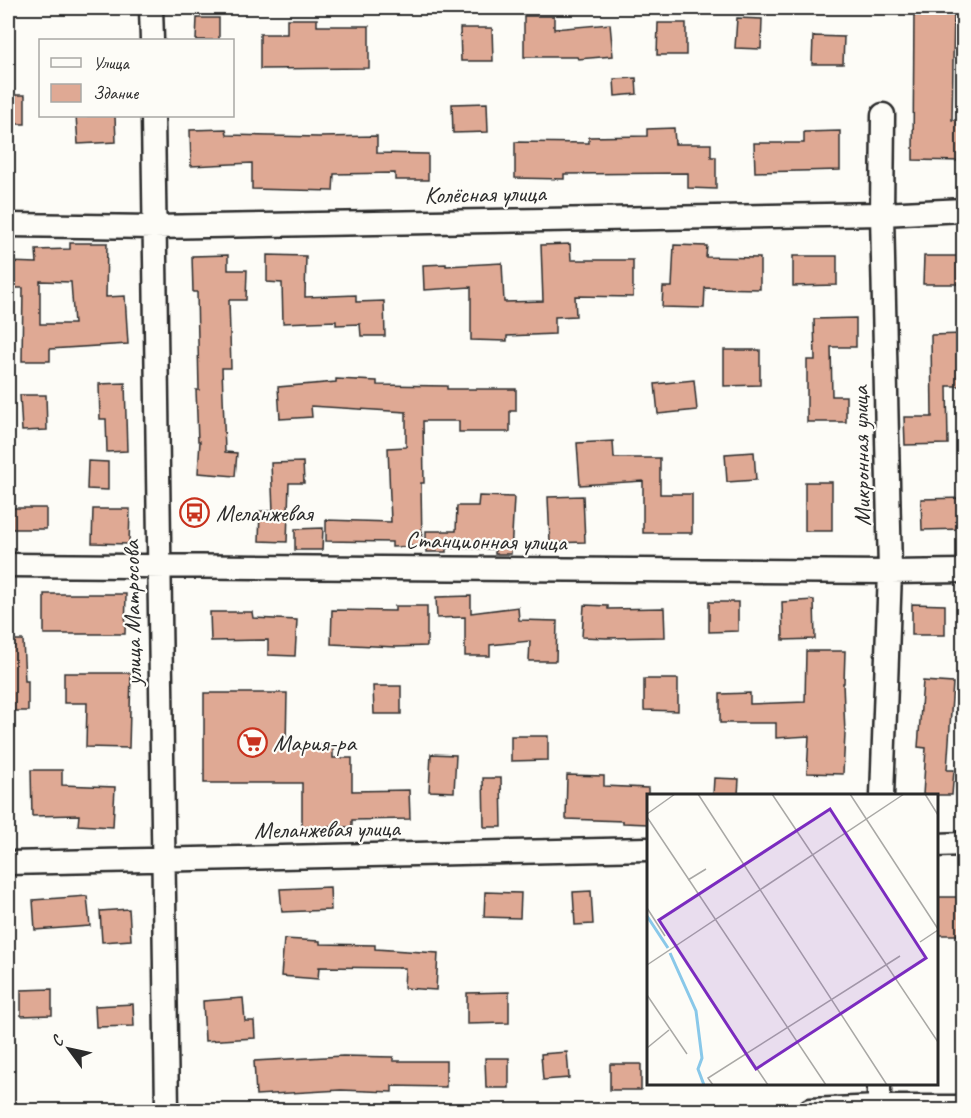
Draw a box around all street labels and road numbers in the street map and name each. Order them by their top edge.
street label: Колёсная улица [424,178,547,210]
street label: Микронная улица [845,384,877,526]
street label: Станционная улица [405,525,568,557]
street label: улица Матросова [116,539,148,688]
street label: Меланжевая улица [254,813,401,845]

